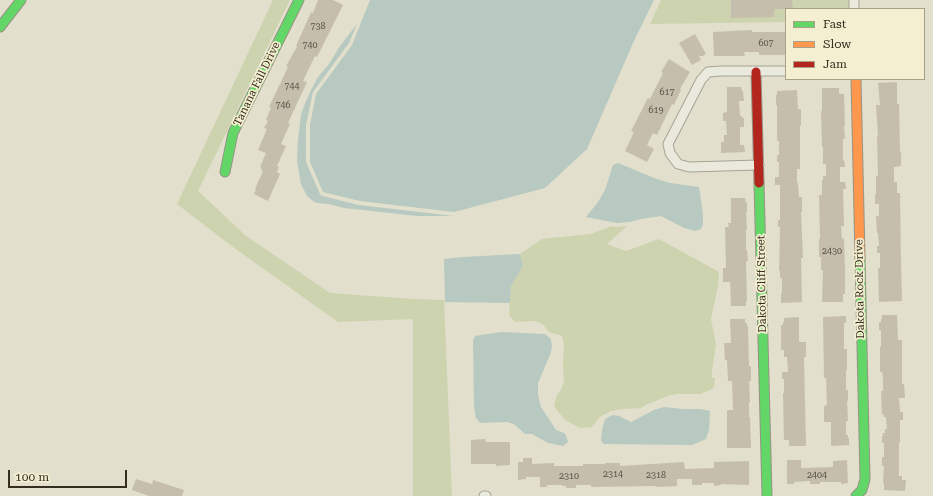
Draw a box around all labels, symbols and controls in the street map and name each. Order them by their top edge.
legend [785,8,925,80]
text: Fast [823,17,846,31]
house number: 738 [310,21,326,31]
text: Slow [823,37,851,51]
house number: 607 [758,38,774,48]
street label: Tanana Fall Drive [231,40,283,128]
house number: 740 [302,40,318,50]
text: Jam [823,57,847,71]
house number: 744 [284,81,300,91]
house number: 617 [659,87,675,97]
house number: 746 [275,100,291,110]
house number: 619 [648,105,664,115]
street label: Dakota Cliff Street [755,235,769,333]
street label: Dakota Rock Drive [853,239,867,339]
house number: 2430 [822,246,842,256]
scale bar [10,462,129,488]
house number: 2314 [603,469,623,479]
text: 100 m [15,470,49,484]
house number: 2318 [646,470,666,480]
house number: 2404 [807,470,827,480]
house number: 2310 [559,471,579,481]

